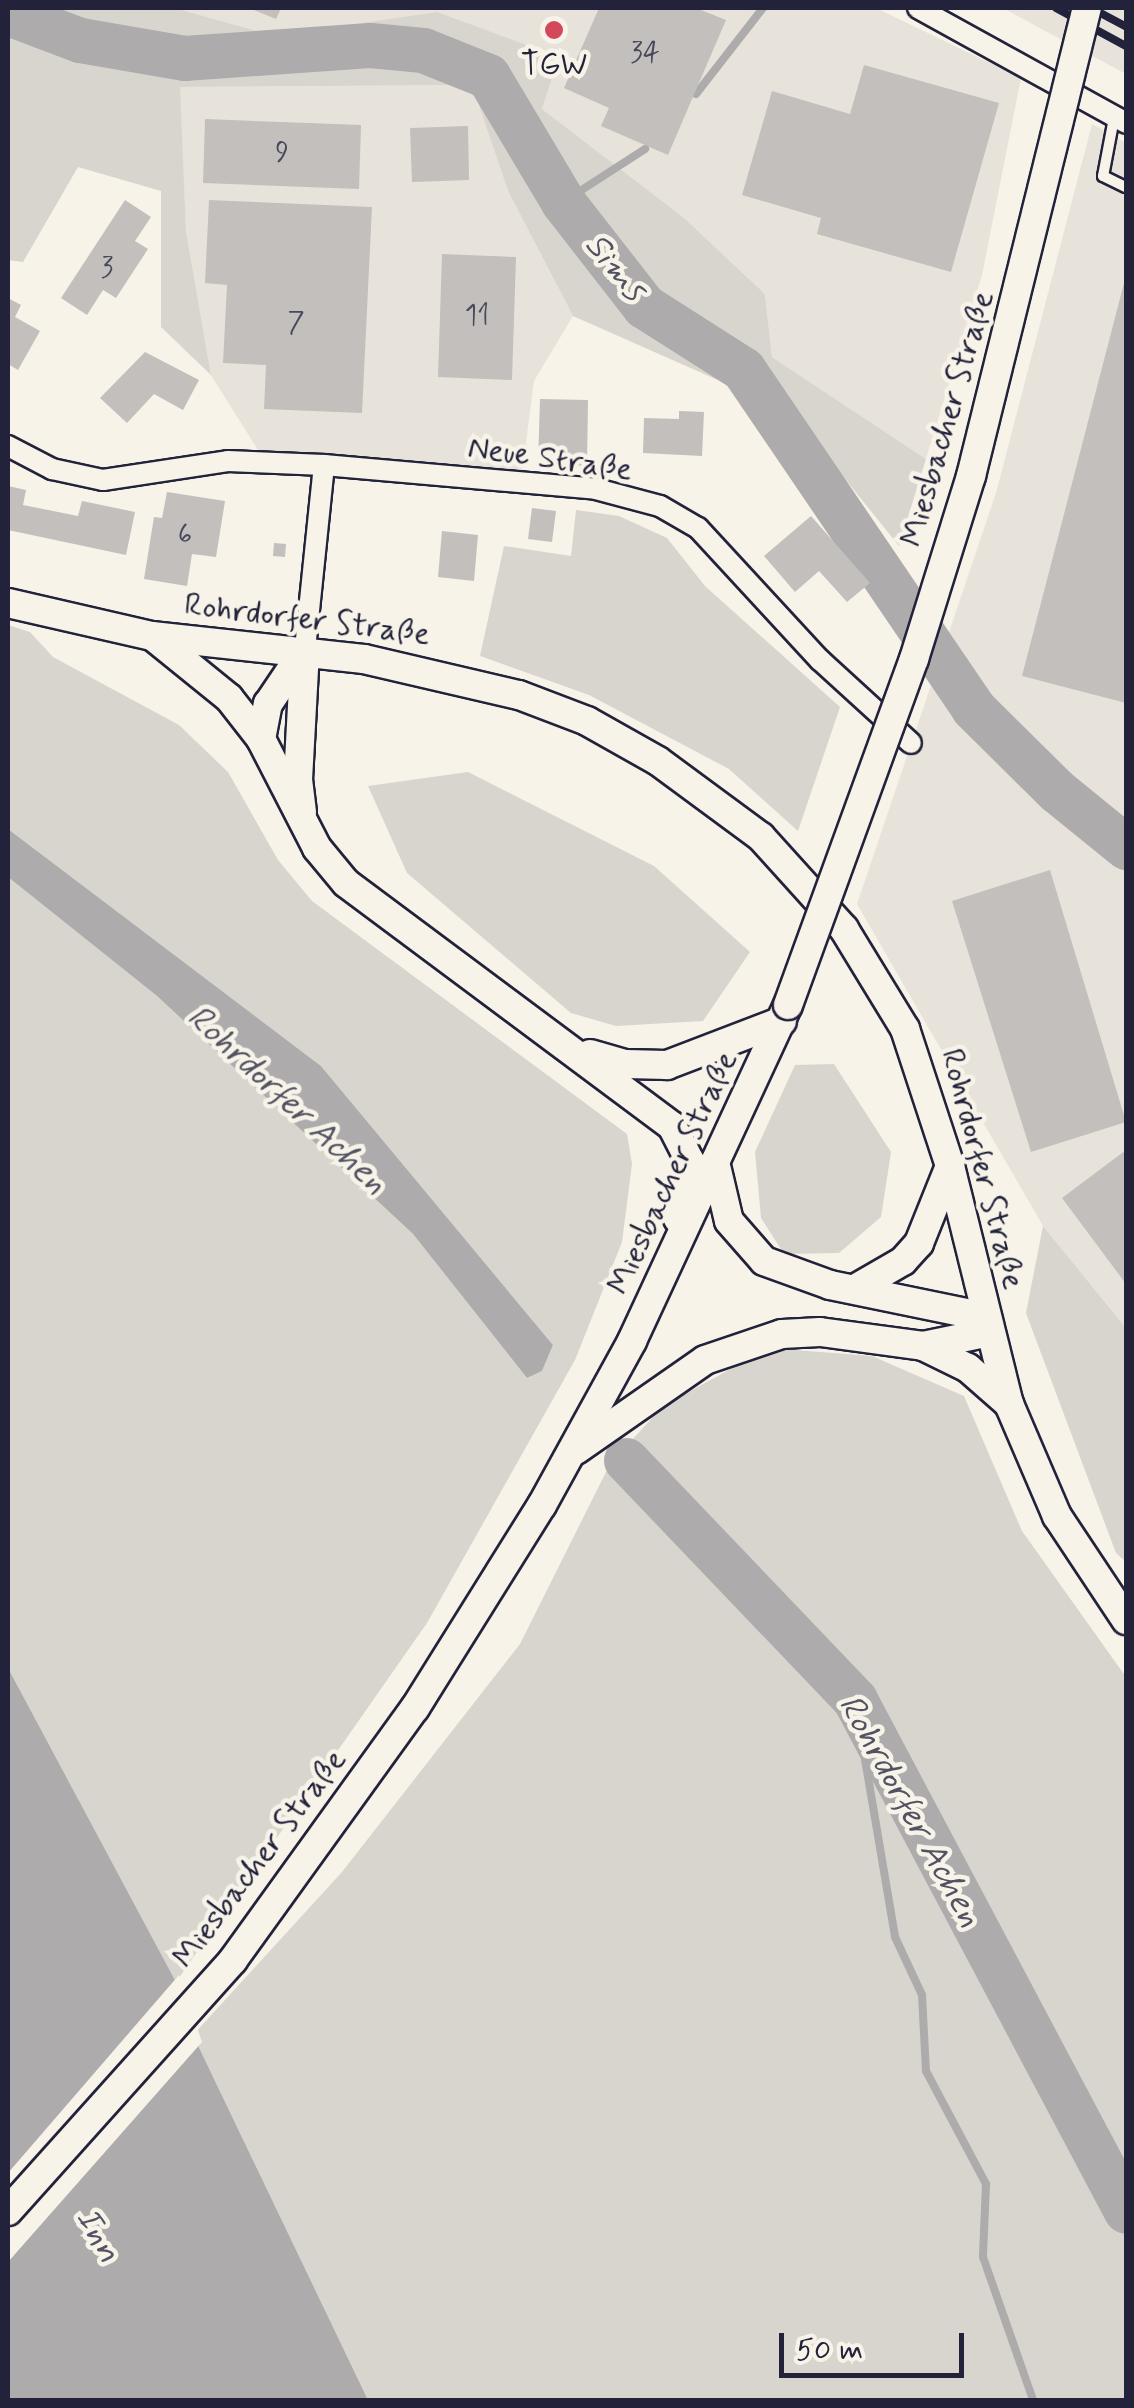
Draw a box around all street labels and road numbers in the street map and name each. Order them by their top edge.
street label: Miesbacher Straße [893,287,1003,551]
street label: Neue Straße [465,428,635,490]
street label: Rohrdorfer Straße [182,586,432,654]
street label: Miesbacher Straße [600,1045,746,1301]
street label: Rohrdorfer Straße [932,1045,1032,1293]
street label: Miesbacher Straße [165,1742,355,1976]

